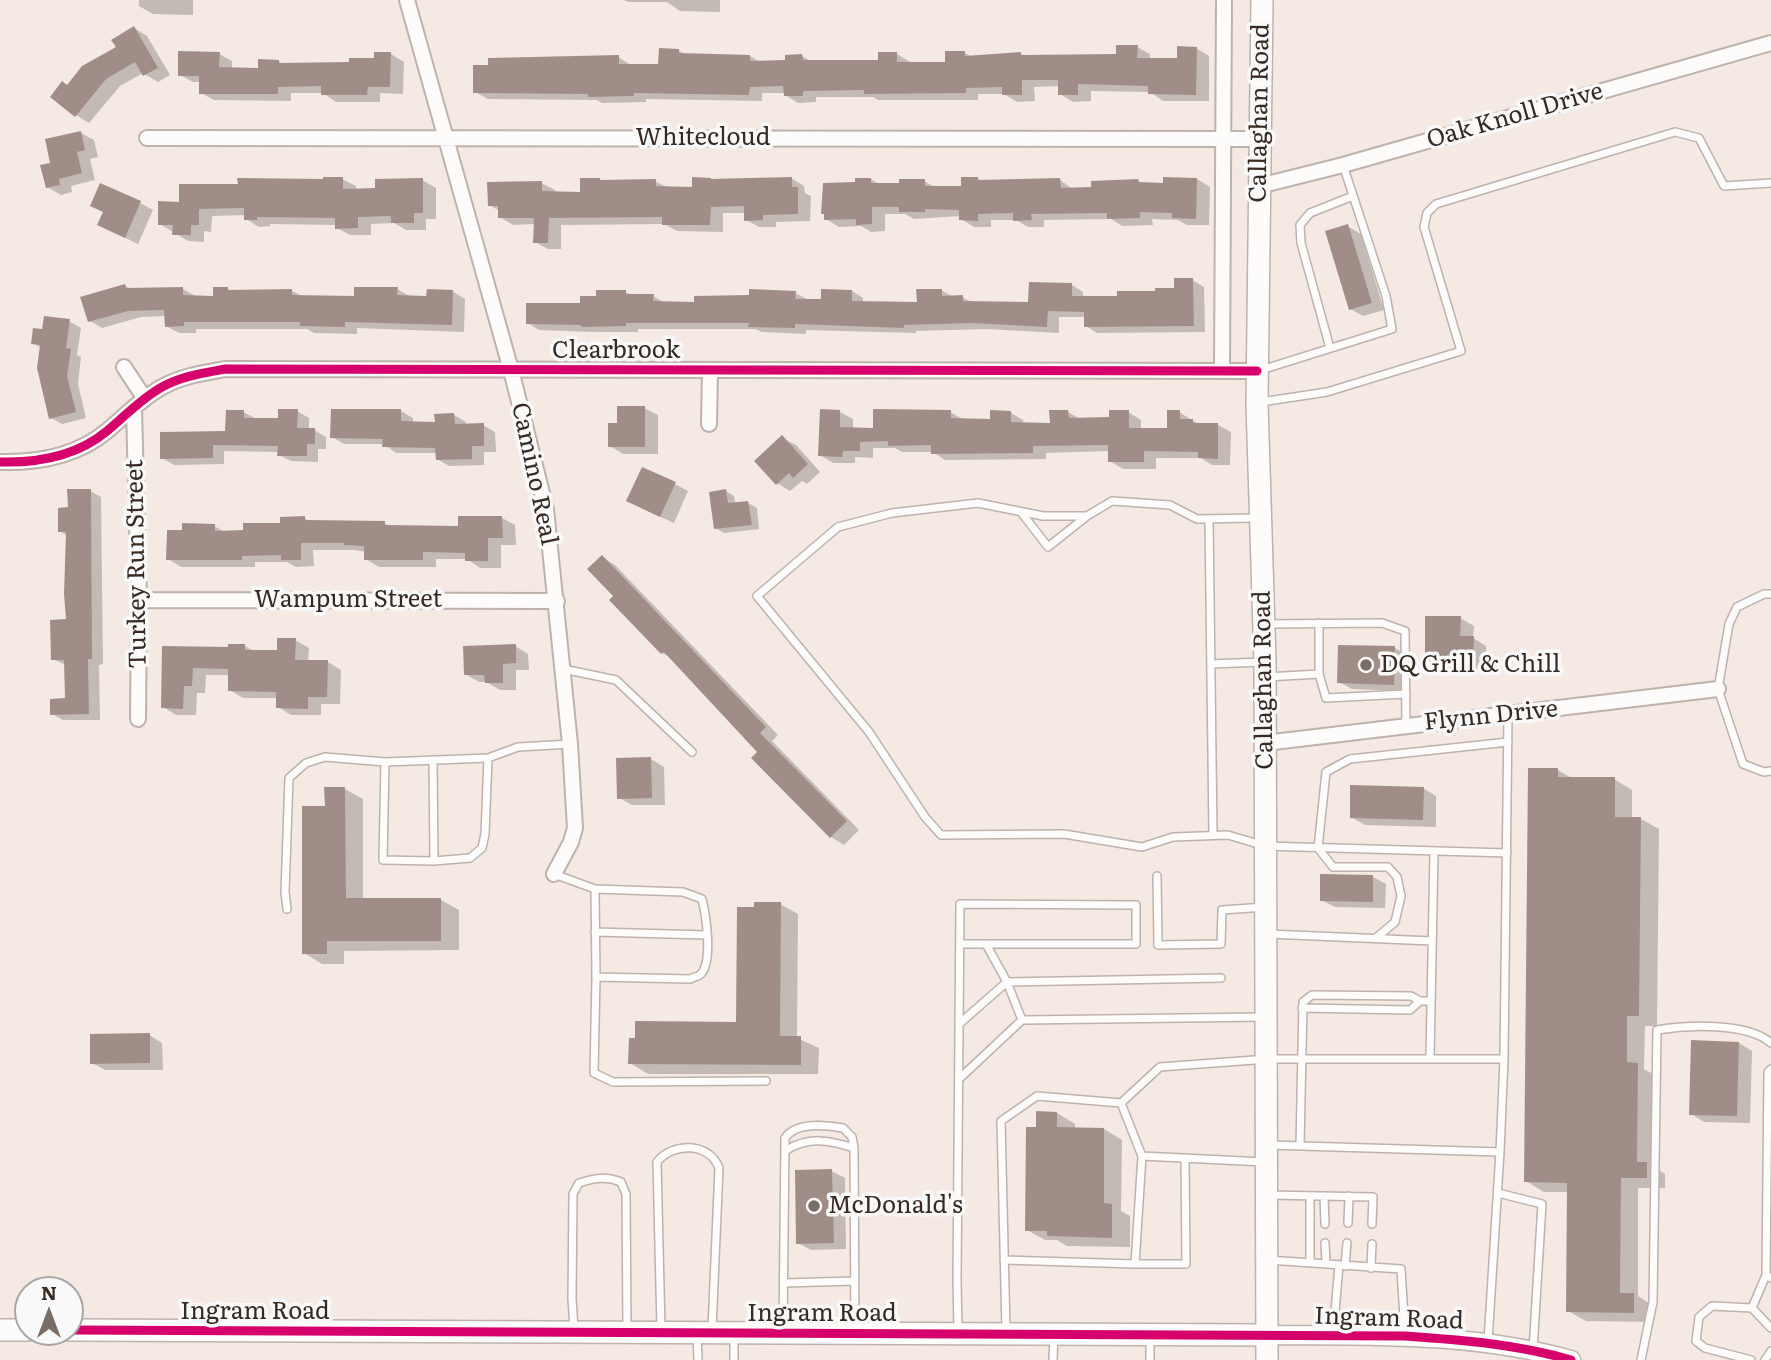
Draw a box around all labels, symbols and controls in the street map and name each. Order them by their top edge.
street label: Callaghan Road [1244,23,1276,203]
street label: Oak Knoll Drive [1424,77,1606,155]
street label: Whitecloud [636,124,770,152]
street label: Clearbrook [552,337,680,365]
street label: Camino Real [505,400,563,548]
street label: Turkey Run Street [121,459,153,669]
street label: Wampum Street [254,586,442,614]
street label: Callaghan Road [1248,590,1280,770]
place label: DQ Grill & Chill [1380,651,1560,679]
marker: DQ Grill & Chill [1358,657,1374,673]
street label: Flynn Drive [1422,695,1560,737]
place label: McDonald's [828,1192,963,1220]
marker: McDonald's [806,1198,822,1214]
north arrow [14,1276,84,1346]
text: N [41,1278,57,1306]
street label: Ingram Road [180,1298,330,1326]
street label: Ingram Road [747,1300,897,1328]
street label: Ingram Road [1314,1302,1464,1336]

